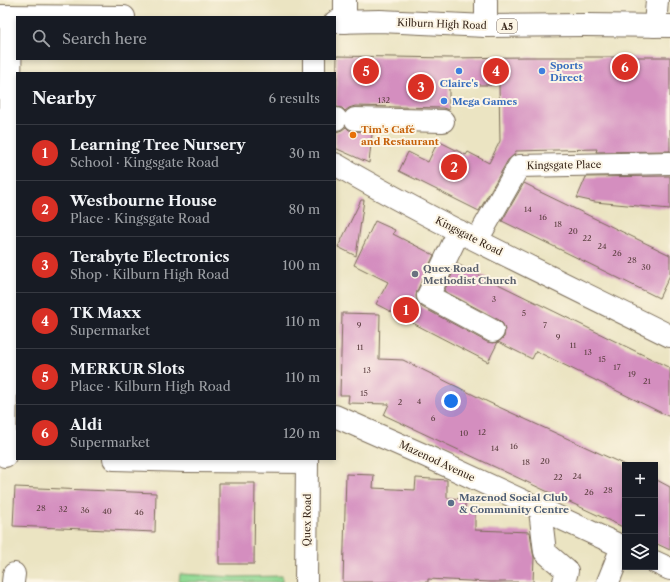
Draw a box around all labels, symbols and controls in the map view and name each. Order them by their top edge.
search box [16,16,336,60]
street label: Kilburn High Road [397,16,487,32]
road number: A5 [497,19,517,33]
icon: search [30,27,52,49]
text: Search here [62,29,147,48]
pin: 6 [612,52,638,82]
pin: 5 [353,56,379,86]
pin: 4 [483,56,509,86]
place label: Sports Direct [550,59,583,84]
marker: Claire's [454,66,464,76]
marker: Sports Direct [537,66,547,76]
pin: 3 [408,72,434,102]
place label: Claire's [440,77,479,90]
text: Nearby [32,88,96,108]
text: 6 results [269,90,320,106]
house number: 132 [378,95,391,105]
place label: Mega Games [452,95,517,108]
marker: Mega Games [439,96,449,106]
place label: Tim's Café and Restaurant [361,123,439,148]
marker: Tim's Café and Restaurant [348,130,358,140]
text: Learning Tree Nursery [70,135,245,154]
text: 1 [42,145,48,161]
text: 30 m [289,145,320,161]
pin: 2 [441,152,467,182]
text: School · Kingsgate Road [70,154,219,170]
street label: Kingsgate Place [527,158,602,172]
text: Westbourne House [70,191,217,210]
text: 2 [41,201,49,217]
text: 80 m [288,201,320,217]
house number: 14 [524,204,532,214]
text: Place · Kingsgate Road [70,210,210,226]
house number: 16 [539,212,547,222]
street label: Kingsgate Road [433,213,505,259]
house number: 18 [554,219,562,229]
house number: 20 [568,226,578,236]
house number: 22 [582,233,592,243]
house number: 24 [597,241,607,251]
text: Terabyte Electronics [70,247,230,266]
house number: 26 [612,248,622,258]
house number: 28 [627,255,637,265]
text: 3 [41,257,49,273]
text: 100 m [282,257,320,273]
place label: Quex Road Methodist Church [423,262,517,287]
house number: 30 [641,262,651,272]
text: Shop · Kilburn High Road [70,266,229,282]
marker: Quex Road Methodist Church [410,269,420,279]
house number: 3 [492,294,496,304]
pin: 1 [393,295,419,325]
text: TK Maxx [70,303,141,322]
house number: 5 [522,308,526,318]
text: 4 [41,313,49,329]
text: 110 m [285,313,320,329]
house number: 9 [357,320,362,330]
house number: 7 [543,320,547,330]
text: Supermarket [70,322,150,338]
house number: 9 [556,332,561,342]
house number: 11 [570,340,577,350]
house number: 11 [357,342,364,352]
house number: 13 [584,347,592,357]
house number: 15 [598,354,606,364]
text: MERKUR Slots [70,359,185,378]
house number: 17 [613,362,621,372]
house number: 13 [363,365,371,375]
text: 5 [41,369,49,385]
text: 110 m [285,369,320,385]
house number: 19 [628,369,636,379]
house number: 21 [643,376,652,386]
text: Place · Kilburn High Road [70,378,231,394]
house number: 15 [360,388,368,398]
your location [441,391,461,411]
house number: 4 [417,396,422,406]
house number: 2 [398,397,403,407]
house number: 6 [431,413,436,423]
text: Aldi [70,415,102,434]
text: 6 [41,425,49,441]
text: 120 m [283,425,320,441]
house number: 12 [478,427,486,437]
house number: 10 [460,428,468,438]
text: Supermarket [70,434,150,450]
street label: Mazenod Avenue [397,438,477,484]
house number: 16 [510,441,518,451]
house number: 14 [491,443,499,453]
house number: 20 [540,456,550,466]
house number: 18 [522,457,530,467]
map controls [622,462,658,570]
button: + [622,462,658,498]
house number: 24 [572,471,582,481]
house number: 22 [553,472,563,482]
house number: 28 [603,485,613,495]
house number: 26 [584,487,594,497]
place label: Mazenod Social Club & Community Centre [459,491,569,516]
street label: Quex Road [300,493,314,547]
marker: Mazenod Social Club & Community Centre [446,498,456,508]
button: − [622,498,658,534]
house number: 28 [36,503,46,513]
house number: 32 [58,504,68,514]
house number: 36 [80,505,90,515]
house number: 40 [102,506,112,516]
house number: 46 [134,507,144,517]
button: layers [622,534,658,570]

